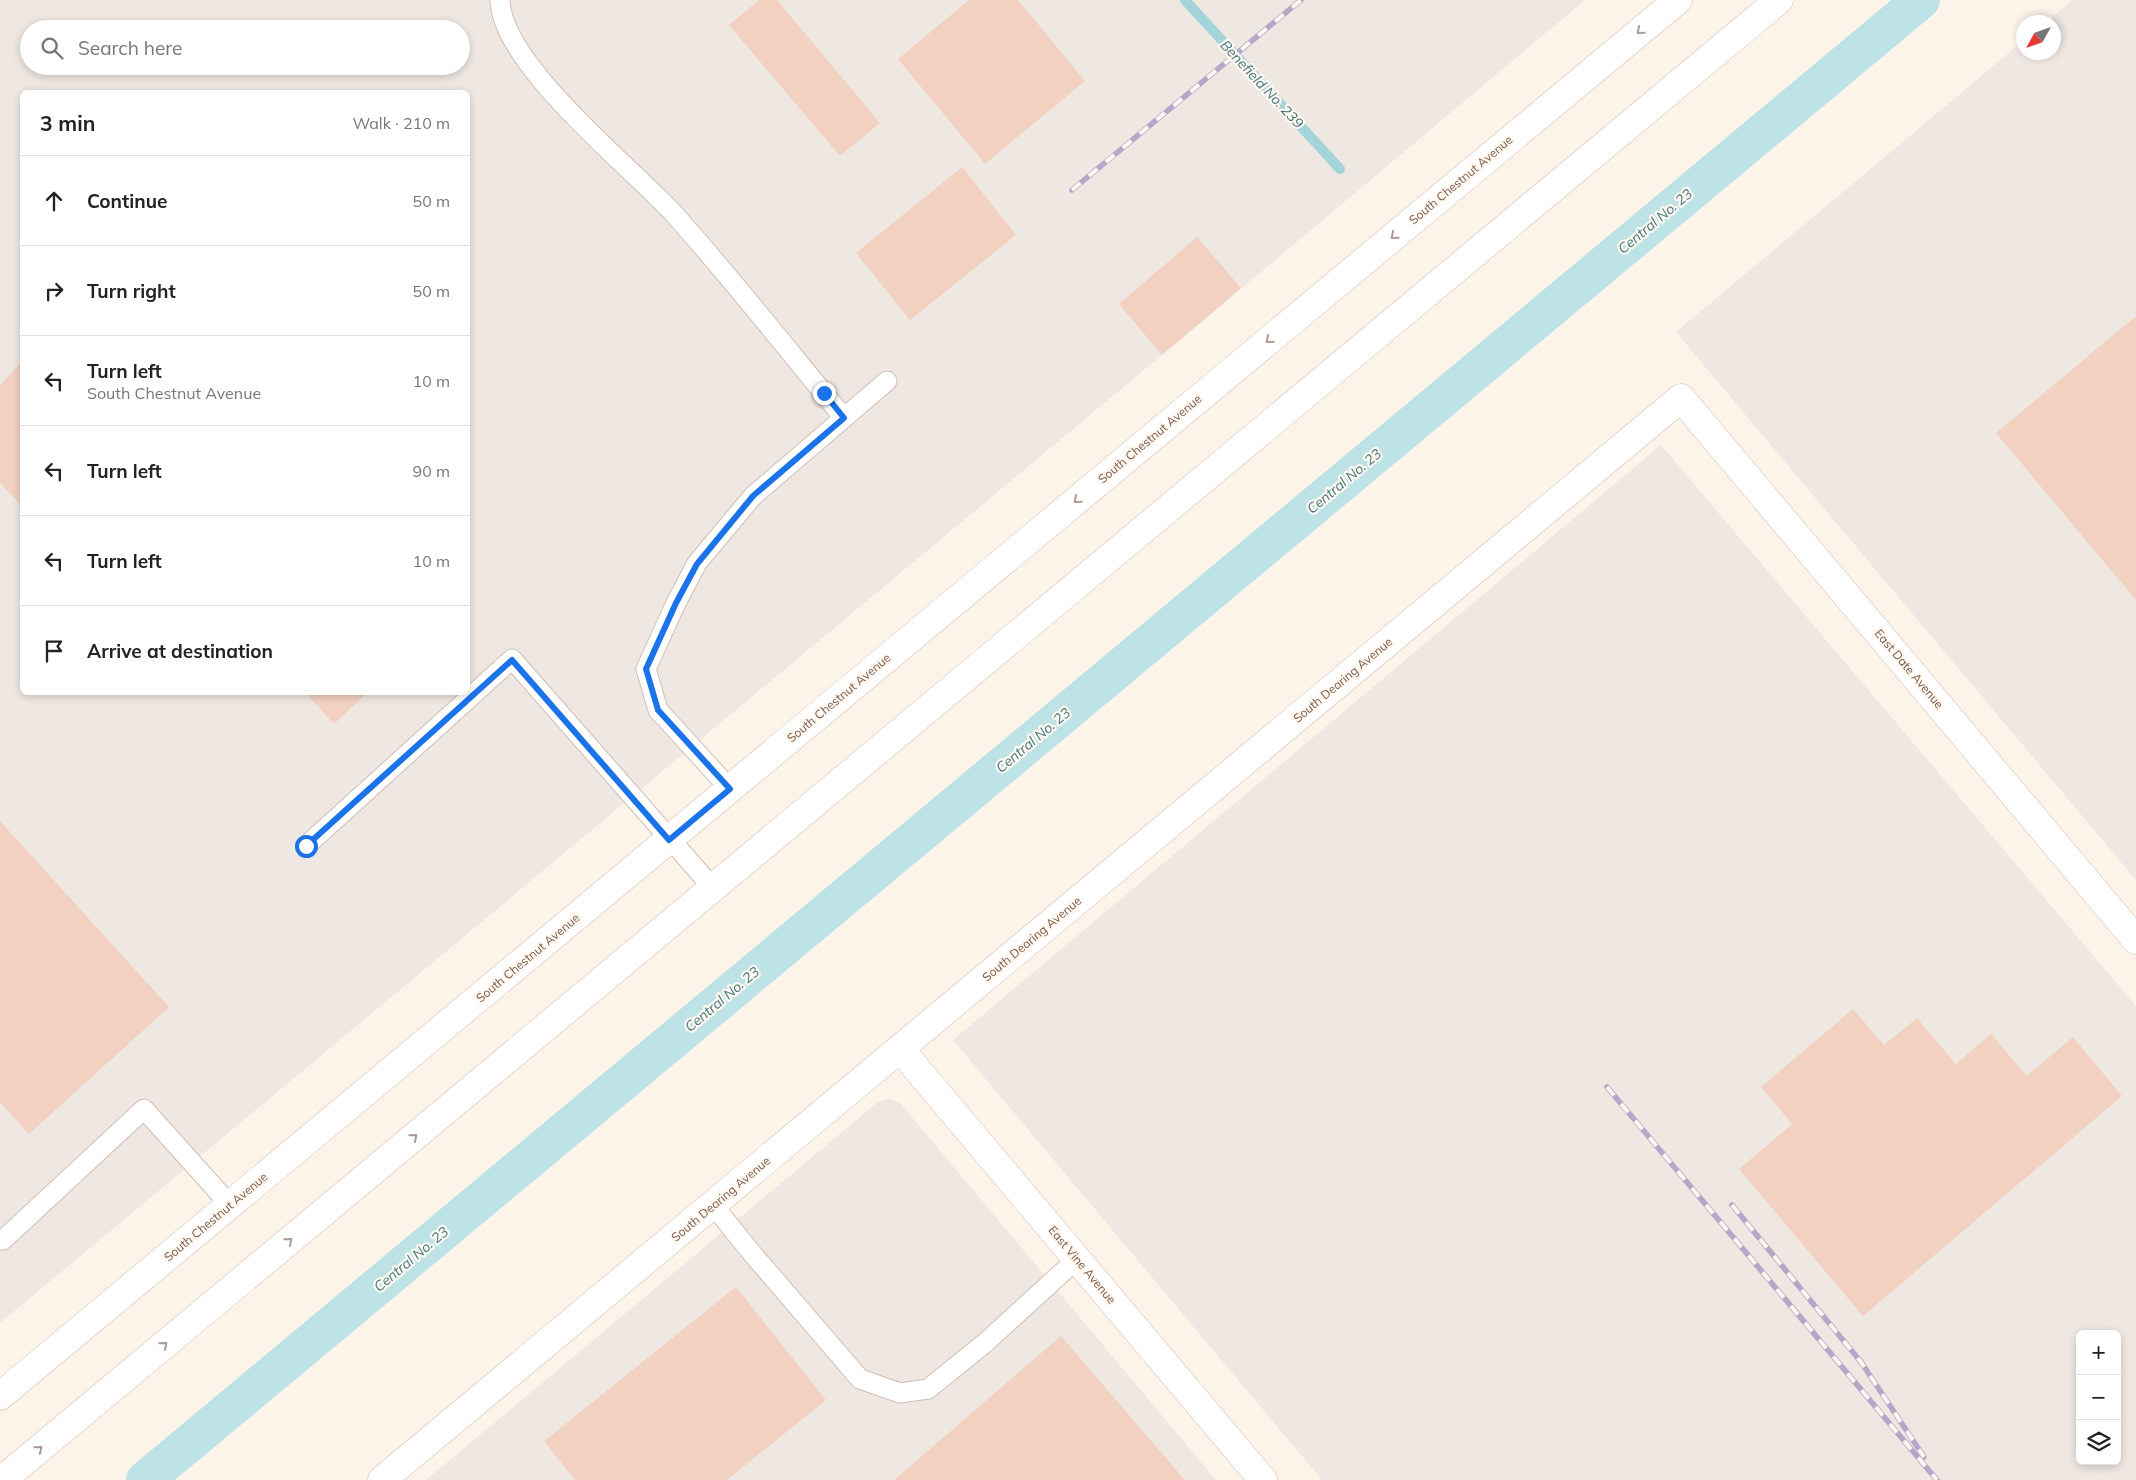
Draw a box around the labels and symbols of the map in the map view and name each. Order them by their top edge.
north arrow [2016,15,2061,60]
one-way arrow [1637,26,1646,34]
water label: Benefield No. 239 [1216,36,1308,132]
street label: South Chestnut Avenue [1406,132,1516,227]
water label: Central No. 23 [1614,184,1696,257]
one-way arrow [1391,230,1400,239]
one-way arrow [1266,334,1275,343]
route end [813,382,836,405]
street label: South Chestnut Avenue [1095,391,1205,486]
water label: Central No. 23 [1303,444,1385,517]
one-way arrow [1074,494,1083,502]
street label: East Date Avenue [1872,626,1947,711]
street label: South Dearing Avenue [1290,634,1395,725]
street label: South Chestnut Avenue [784,650,894,745]
water label: Central No. 23 [992,703,1074,776]
route start [295,835,318,858]
street label: South Dearing Avenue [979,893,1084,984]
street label: South Chestnut Avenue [473,910,583,1005]
water label: Central No. 23 [681,962,763,1035]
one-way arrow [408,1134,417,1142]
street label: South Dearing Avenue [668,1153,773,1244]
street label: South Chestnut Avenue [161,1169,271,1264]
water label: Central No. 23 [370,1222,452,1295]
street label: East Vine Avenue [1045,1223,1119,1307]
one-way arrow [283,1238,292,1246]
one-way arrow [159,1341,168,1350]
one-way arrow [34,1445,43,1454]

